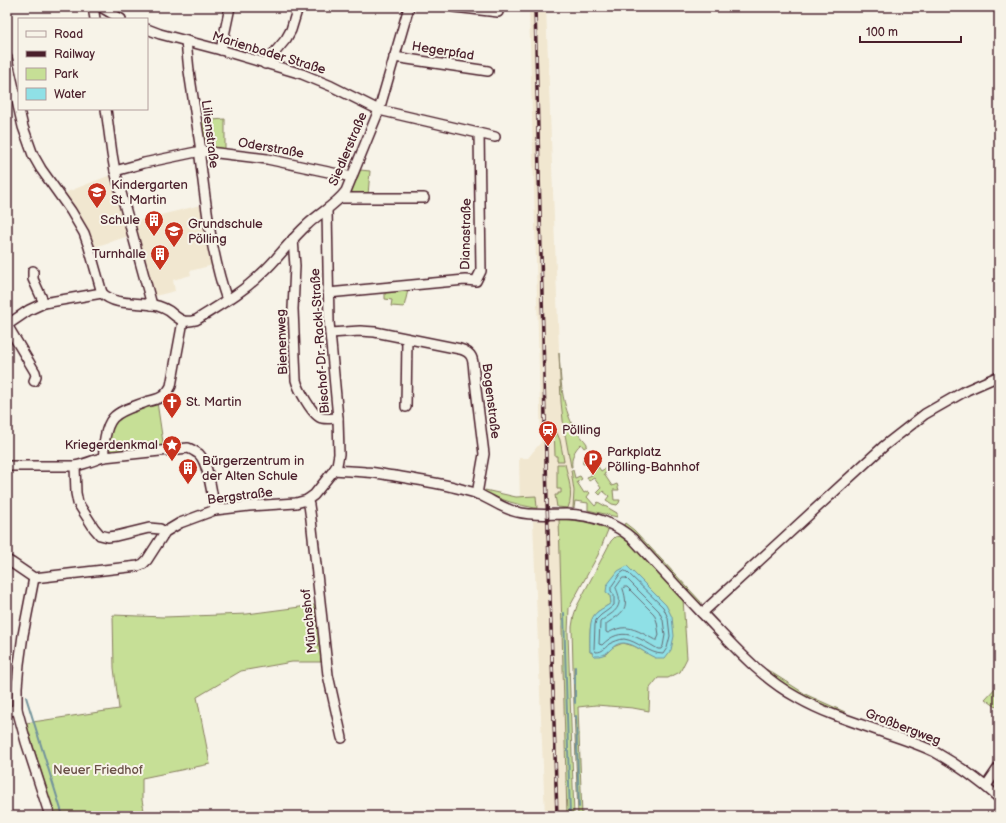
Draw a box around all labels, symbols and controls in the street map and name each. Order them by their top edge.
legend [18,18,148,110]
scale bar [860,18,961,44]
text: 100 m [866,25,898,40]
text: Road [54,27,83,42]
street label: Marienbader Straße [210,28,328,78]
street label: Hegerpfad [411,38,475,64]
text: Railway [54,47,96,62]
text: Park [54,67,78,82]
text: Water [54,87,86,102]
street label: Lilienstraße [198,99,222,169]
street label: Siedlerstraße [325,110,371,188]
street label: Oderstraße [237,134,306,162]
place label: Kindergarten St. Martin [111,177,188,208]
school or university icon: Kindergarten St. Martin [86,181,108,209]
street label: Dianastraße [457,198,475,270]
building icon: Schule [143,209,165,237]
place label: Schule [100,212,140,228]
place label: Grundschule Pölling [188,216,263,247]
school or university icon: Grundschule Pölling [163,220,185,248]
building icon: Turnhalle [149,243,171,271]
place label: Turnhalle [92,246,146,262]
street label: Bischof-Dr.-Rackl-Straße [307,268,333,414]
street label: Bienenweg [273,309,291,375]
street label: Bogenstraße [478,362,504,440]
church icon: St. Martin [161,391,183,419]
place label: St. Martin [186,394,242,410]
station icon: Pölling [537,419,559,447]
place label: Pölling [562,422,601,438]
place icon: Kriegerdenkmal [161,434,183,462]
place label: Kriegerdenkmal [65,437,158,453]
place label: Parkplatz Pölling-Bahnhof [607,444,700,475]
parking icon: Parkplatz Pölling-Bahnhof [582,448,604,476]
place label: Bürgerzentrum in der Alten Schule [202,453,304,484]
building icon: Bürgerzentrum in der Alten Schule [177,457,199,485]
street label: Bergstraße [206,484,274,508]
street label: Münchshof [298,588,320,654]
street label: Großbergweg [863,705,943,749]
park label: Neuer Friedhof [53,762,143,778]

